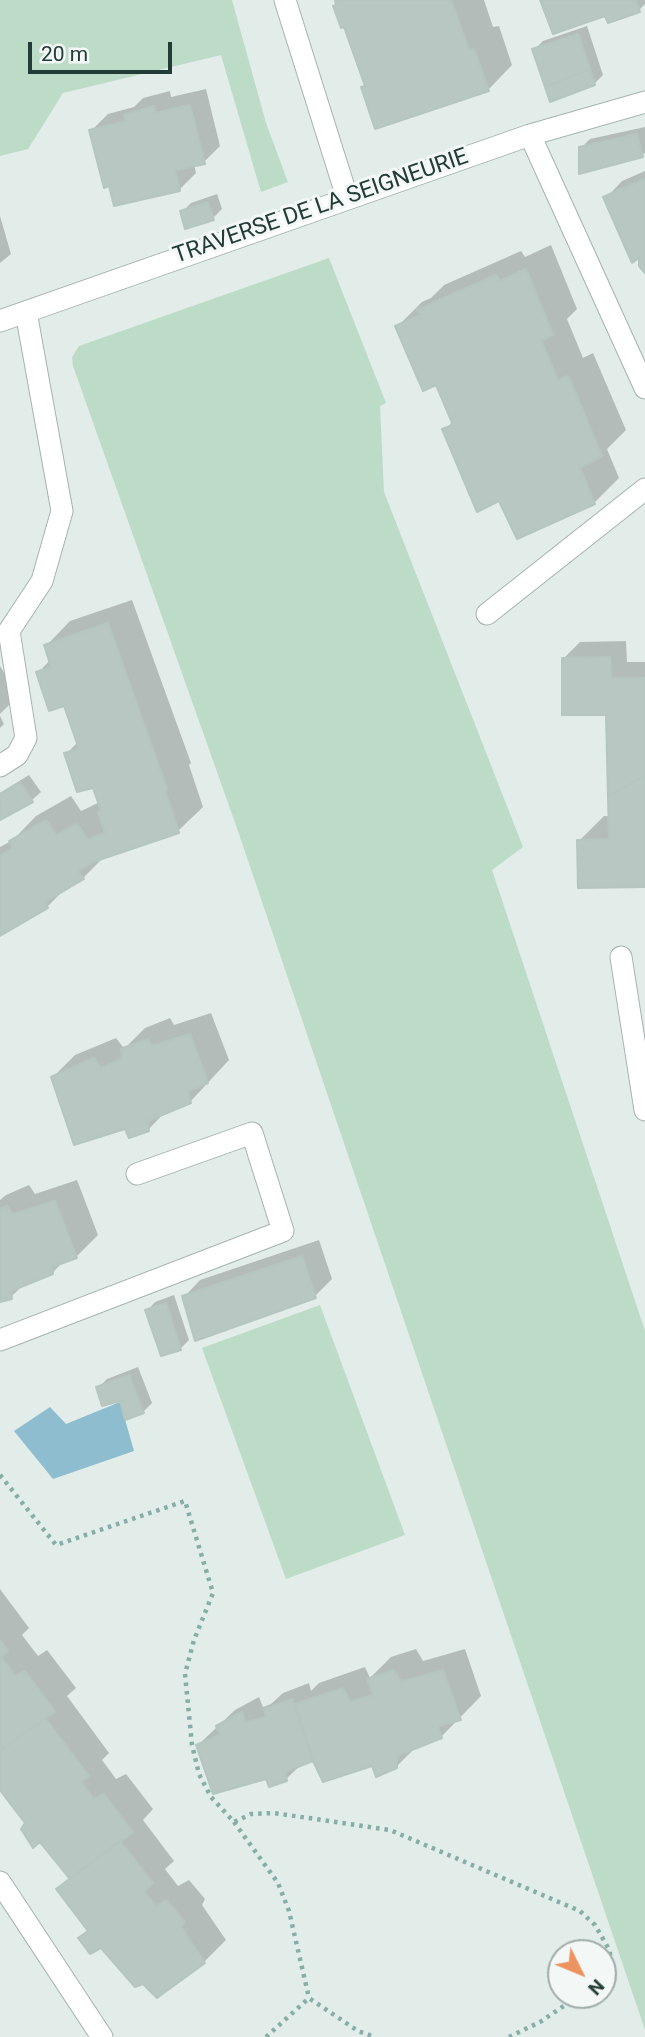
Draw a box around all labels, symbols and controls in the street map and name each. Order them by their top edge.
scale bar [32,28,175,72]
text: 20 m [41,42,88,66]
street label: TRAVERSE DE LA SEIGNEURIE [170,143,472,271]
north arrow [547,1939,617,2009]
text: N [583,1975,609,2000]

